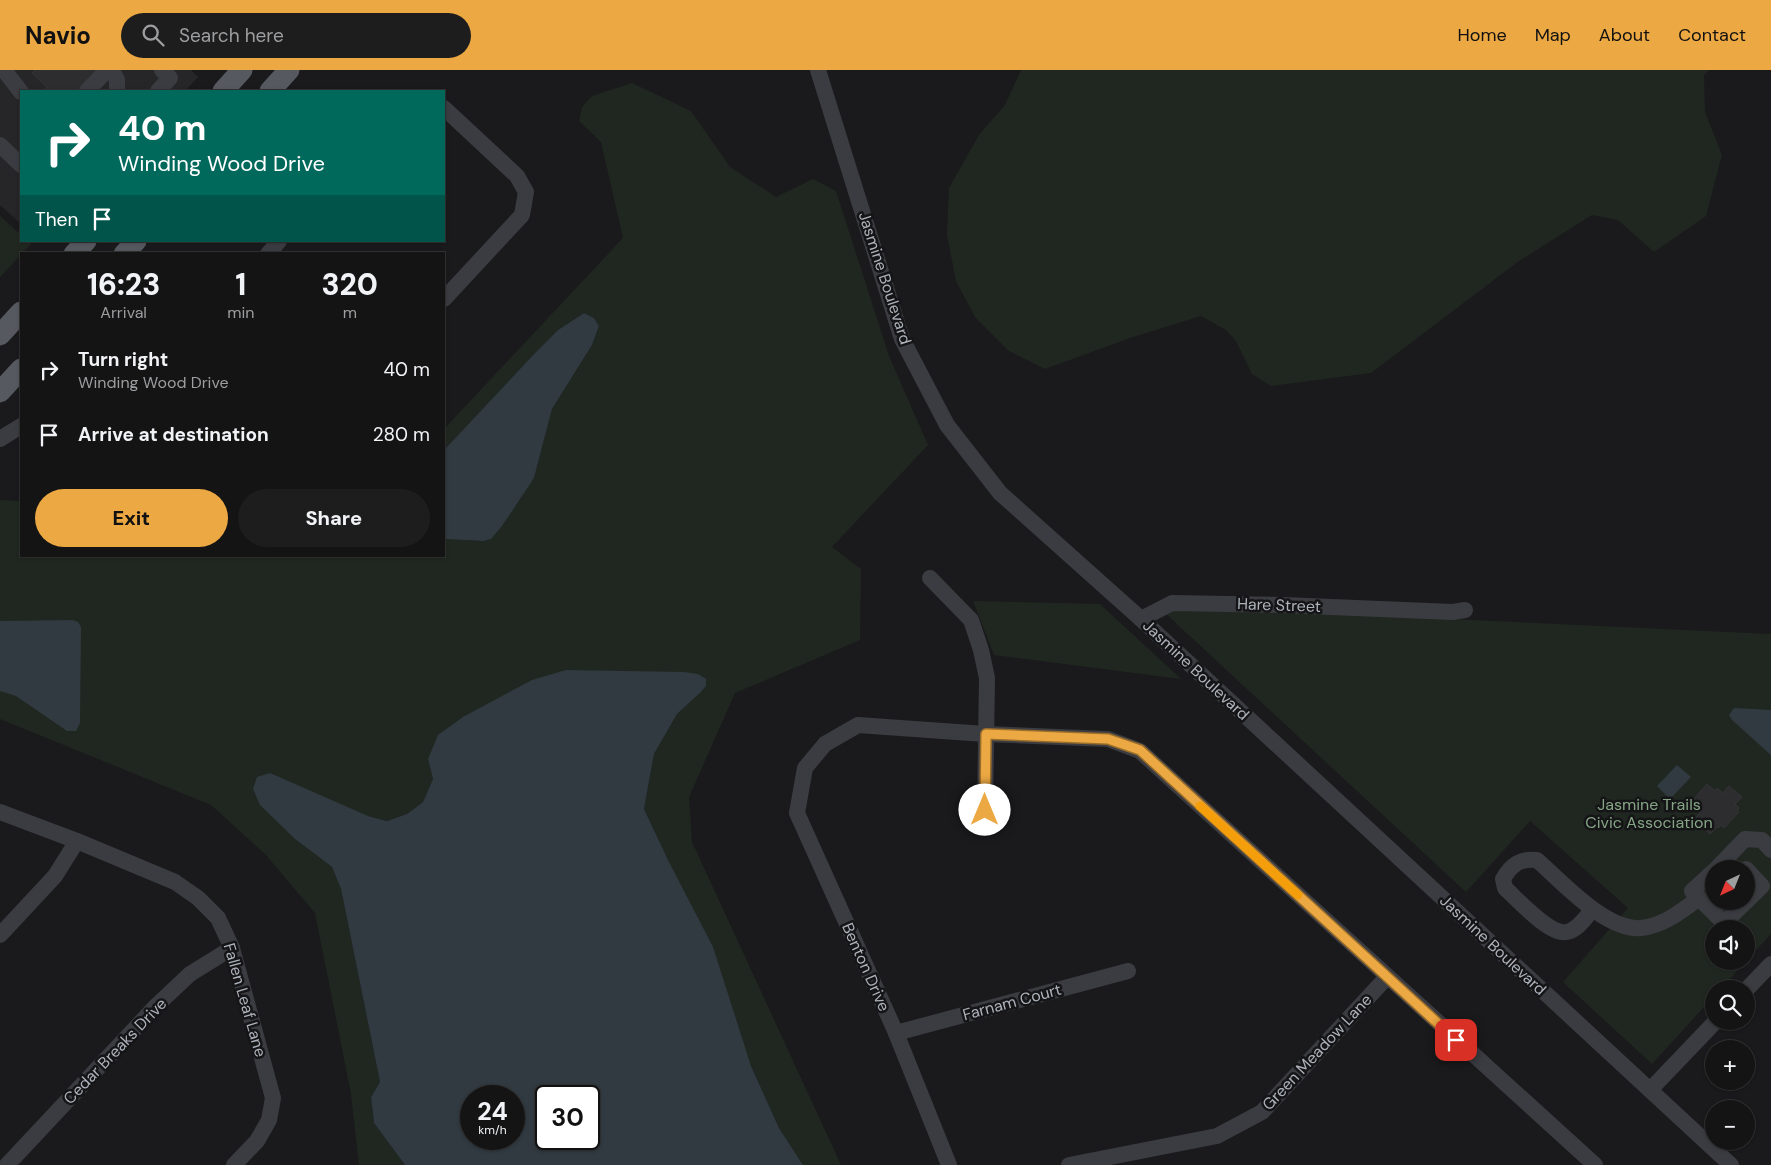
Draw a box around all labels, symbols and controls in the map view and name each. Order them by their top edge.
search box [121,13,471,58]
text: Navio [25,20,91,51]
icon: search [139,21,167,49]
text: Search here [179,23,284,48]
text: Home [1457,23,1507,47]
text: Map [1535,23,1571,47]
text: About [1599,23,1650,47]
text: Contact [1678,23,1746,47]
text: 40 m [118,105,207,151]
icon: right [35,110,100,175]
text: Winding Wood Drive [118,149,325,178]
icon: arrive [88,205,116,233]
text: Then [35,207,78,232]
street label: Jasmine Boulevard [854,209,916,347]
text: 16:23 [87,265,160,304]
text: 1 [235,265,246,304]
text: 320 [321,265,378,304]
text: Arrival [100,302,147,323]
text: min [227,302,255,323]
text: m [343,302,357,323]
text: Turn right [78,347,168,372]
icon: right [35,356,63,384]
text: 40 m [383,357,430,382]
text: Winding Wood Drive [78,372,229,393]
icon: arrive [35,421,63,449]
text: Arrive at destination [78,422,269,447]
text: 280 m [373,422,430,447]
button: Exit [35,489,228,547]
button: Share [238,489,430,547]
street label: Hare Street [1237,593,1321,617]
street label: Jasmine Boulevard [1138,615,1254,725]
position arrow [958,783,1010,835]
park label: Jasmine Trails Civic Association [1585,794,1713,833]
north arrow [1705,860,1755,910]
map controls [1705,860,1755,1150]
street label: Jasmine Boulevard [1435,890,1551,1000]
street label: Benton Drive [837,919,895,1015]
button: sound [1705,920,1755,970]
street label: Fallen Leaf Lane [219,941,271,1059]
street label: Farnam Court [960,979,1064,1025]
button: search [1705,980,1755,1030]
street label: Green Meadow Lane [1258,989,1376,1115]
street label: Cedar Breaks Drive [59,993,171,1109]
pin [1435,1019,1477,1061]
icon: arrive [1442,1026,1470,1054]
button: + [1705,1040,1755,1090]
speed limit sign: 30 [535,1085,600,1150]
text: 24 [477,1095,508,1128]
button: − [1705,1100,1755,1150]
text: km/h [478,1122,507,1138]

